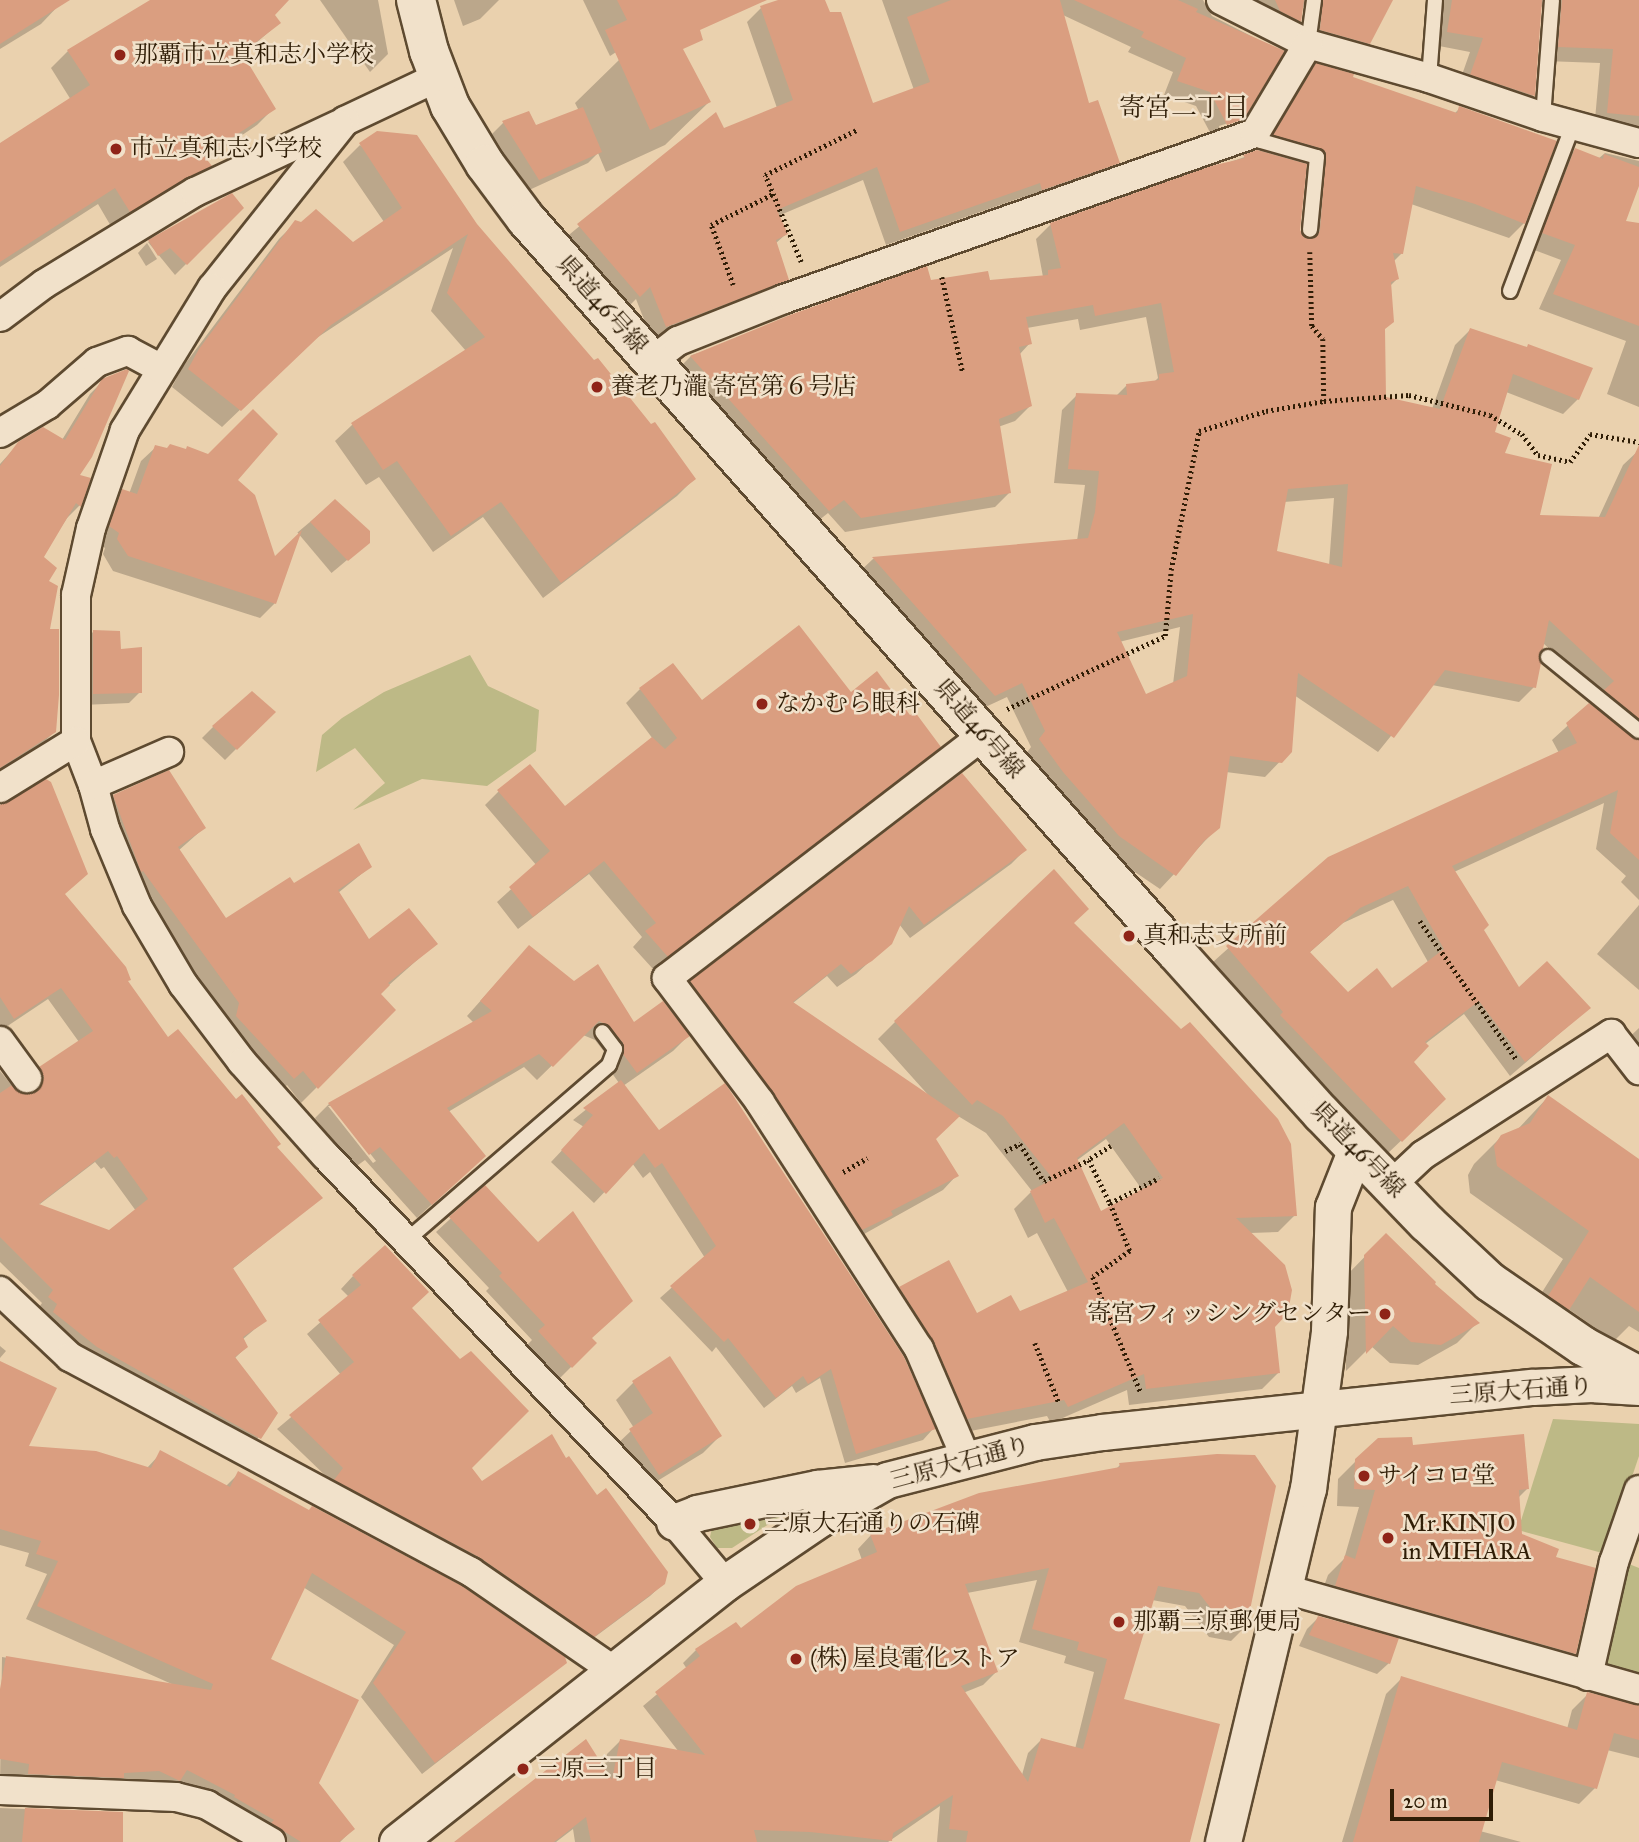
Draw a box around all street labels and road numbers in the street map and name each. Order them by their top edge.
street label: 県道46号線 [551,250,653,360]
street label: 県道46号線 [928,674,1030,784]
street label: 県道46号線 [1305,1096,1411,1204]
street label: 三原大石通り [1448,1372,1594,1410]
street label: 三原大石通り [887,1430,1033,1496]

